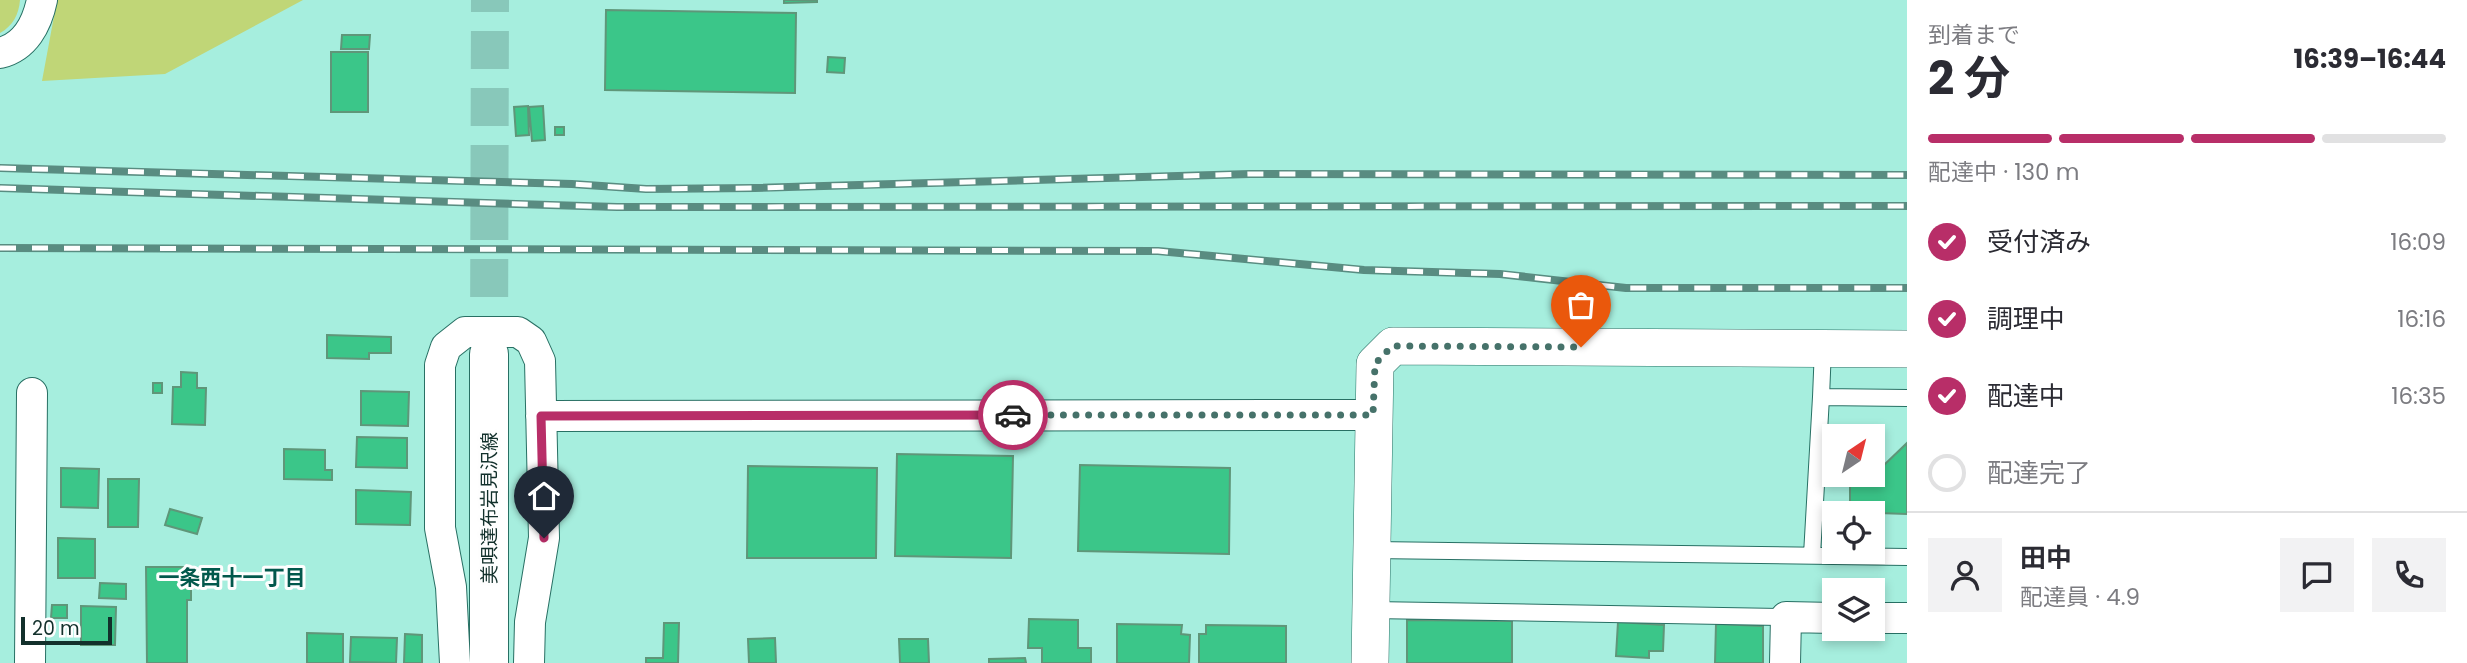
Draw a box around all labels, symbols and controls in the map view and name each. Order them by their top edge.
text: 到着まで [1928,19,2020,51]
text: 16:39–16:44 [2294,41,2446,77]
text: 2 分 [1928,46,2010,110]
text: 配達中 · 130 m [1928,156,2079,188]
icon: check [1928,223,1966,261]
text: 受付済み [1987,224,2091,260]
text: 16:09 [2390,226,2446,258]
pin [1551,275,1611,347]
icon: bag [1562,286,1600,324]
icon: check [1928,300,1966,338]
text: 調理中 [1987,301,2065,337]
text: 16:16 [2397,303,2446,335]
icon: check [1928,377,1966,415]
text: 配達中 [1987,378,2065,414]
courier [978,380,1048,450]
text: 16:35 [2391,380,2446,412]
icon: car [994,396,1032,434]
north arrow [1822,424,1885,486]
map controls [1822,424,1885,641]
street label: 美唄達布岩見沢線 [476,432,503,584]
text: 配達完了 [1987,455,2091,491]
pin [514,466,574,538]
icon: home [525,477,563,515]
button: locate [1822,501,1885,564]
button: person [1928,538,2002,612]
button: chat [2280,538,2354,612]
button: phone [2372,538,2446,612]
text: 田中 [2020,540,2072,576]
district label: 一条西十一丁目 [159,563,306,592]
button: layers [1822,578,1885,641]
text: 配達員 · 4.9 [2020,581,2140,613]
scale bar [21,614,112,646]
text: 20 m [32,615,80,642]

